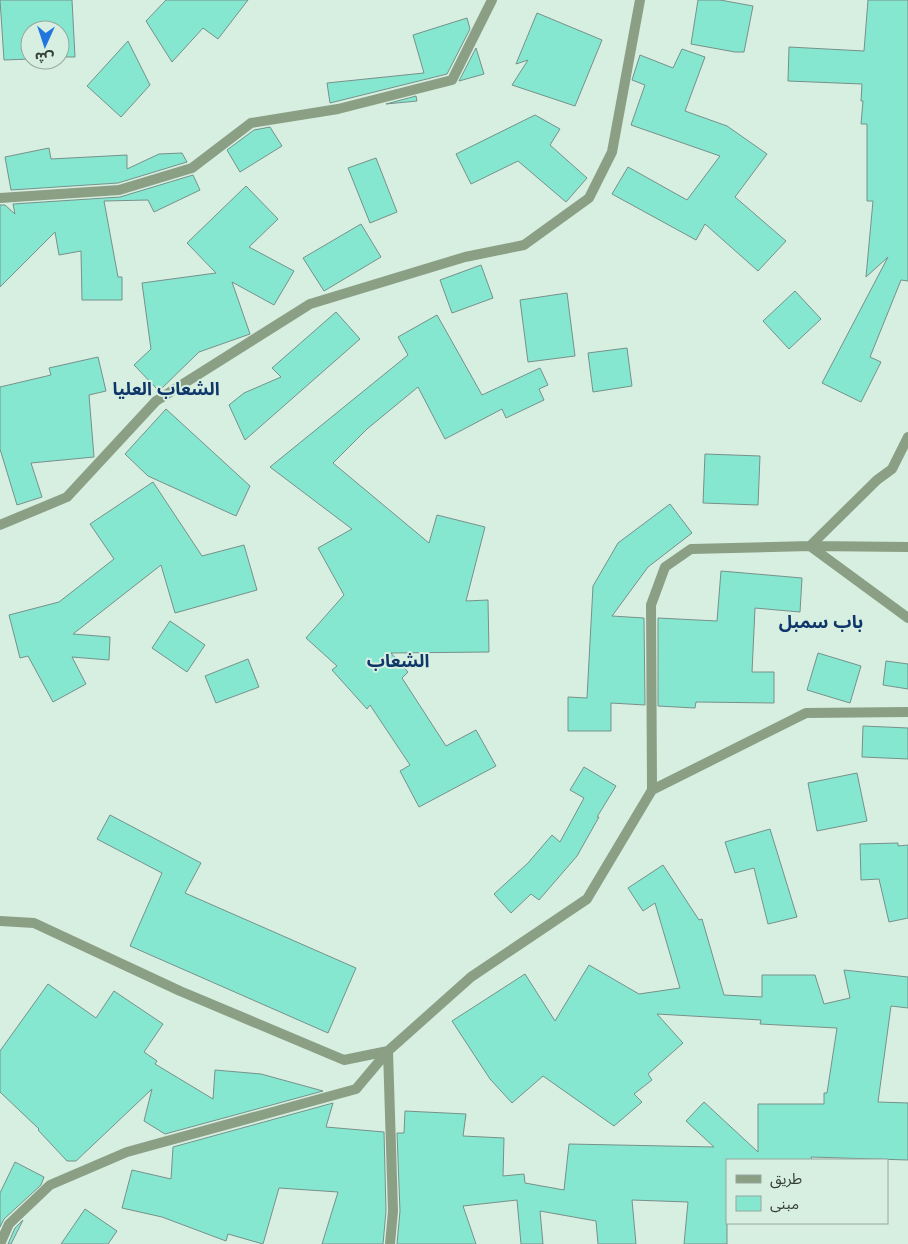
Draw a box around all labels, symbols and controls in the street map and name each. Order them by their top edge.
north arrow [20,20,70,70]
text: ش [34,49,54,66]
district label: الشعاب العليا [112,379,220,399]
district label: باب سمبل [779,612,863,632]
district label: الشعاب [367,651,429,671]
legend [726,1159,888,1224]
text: طريق [770,1170,802,1189]
text: مبنى [770,1195,799,1213]

